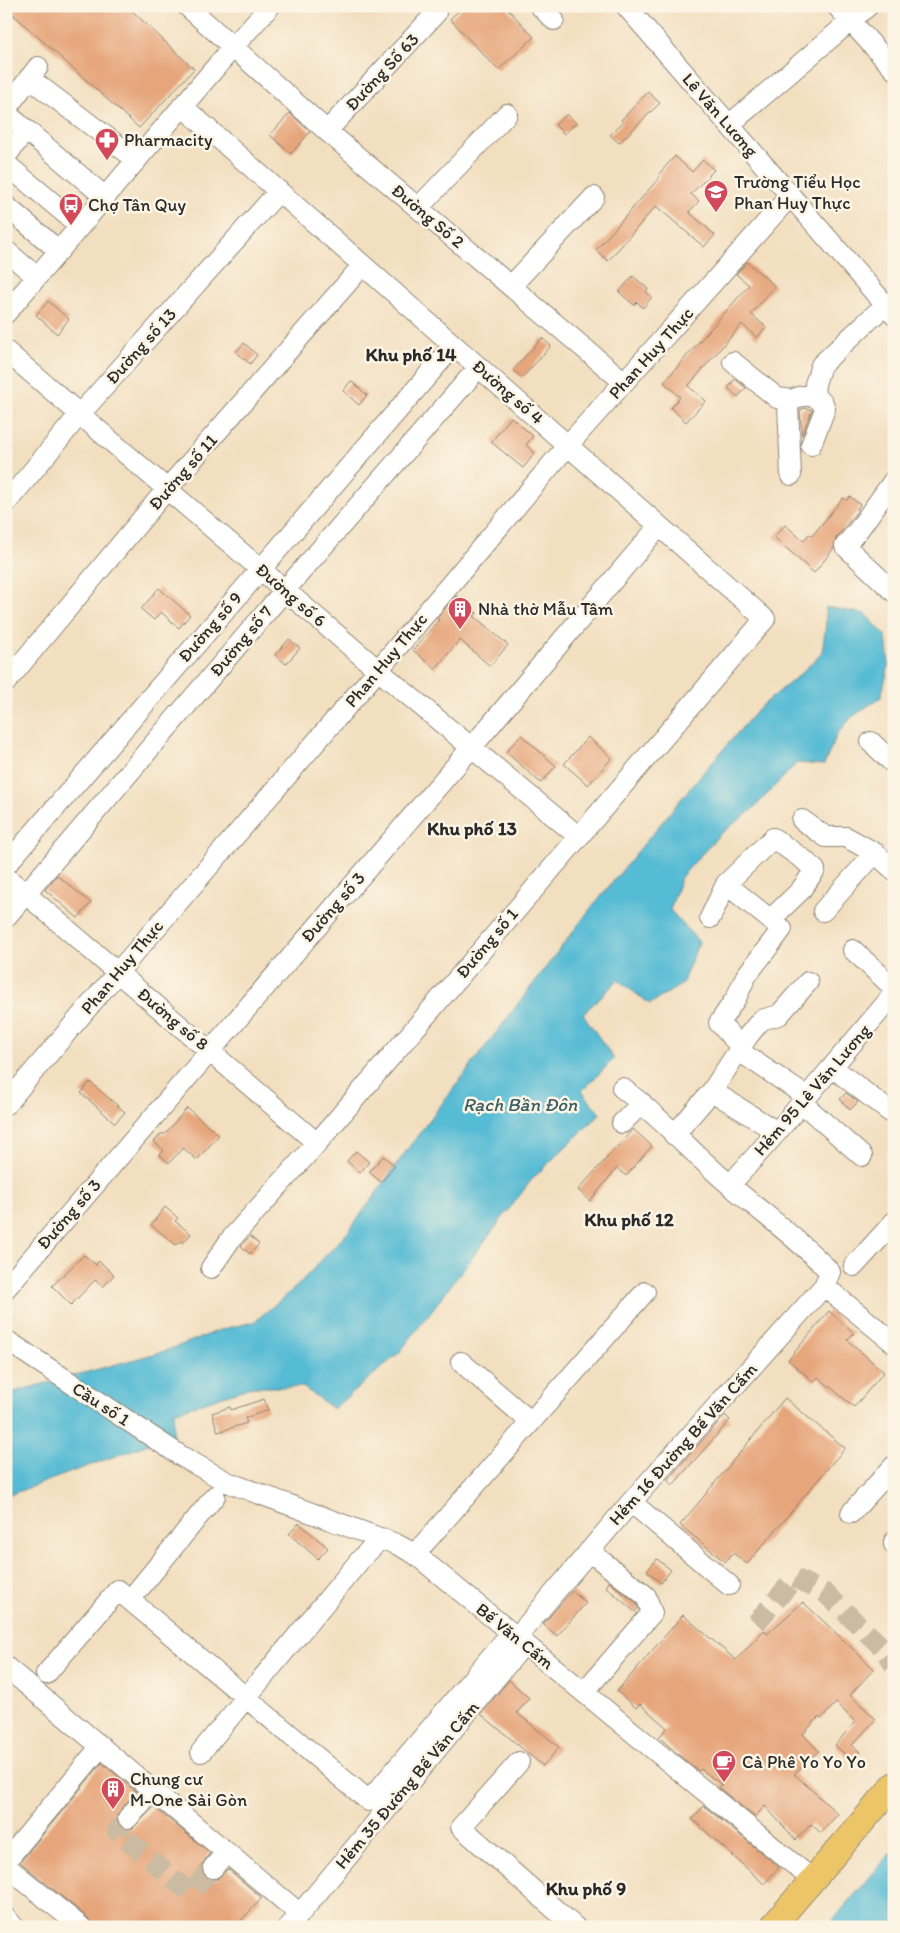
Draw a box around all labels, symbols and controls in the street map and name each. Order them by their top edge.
street label: Đường Số 63 [340,28,424,115]
street label: Lê Văn Lương [678,68,763,162]
pharmacy icon: Pharmacity [94,127,120,161]
place label: Pharmacity [124,129,213,151]
place label: Trường Tiểu Học Phan Huy Thực [734,171,861,214]
street label: Đường Số 2 [387,179,469,253]
school or university icon: Trường Tiểu Học Phan Huy Thực [703,179,729,213]
bus stop icon: Chợ Tân Quy [58,192,84,226]
place label: Chợ Tân Quy [88,194,186,216]
street label: Phan Huy Thực [604,302,698,404]
street label: Đường số 13 [101,303,181,389]
district label: Khu phố 14 [366,343,457,366]
street label: Đường số 4 [468,355,548,429]
street label: Đường số 11 [144,429,222,515]
street label: Đường số 6 [251,558,331,632]
street label: Đường số 9 [173,587,247,667]
building icon: Nhà thờ Mẫu Tâm [447,596,473,630]
place label: Nhà thờ Mẫu Tâm [478,598,613,620]
street label: Đường số 7 [205,601,277,681]
street label: Phan Huy Thực [340,608,432,712]
district label: Khu phố 13 [427,817,517,840]
street label: Đường số 3 [296,867,370,947]
street label: Đường số 1 [451,903,523,983]
street label: Phan Huy Thực [76,915,168,1019]
street label: Đường số 8 [133,983,213,1055]
street label: Hẻm 95 Lê Văn Lương [749,1019,876,1160]
water label: Rạch Bần Đôn [463,1093,578,1116]
street label: Đường số 3 [32,1174,106,1254]
district label: Khu phố 12 [584,1208,674,1231]
street label: Hẻm 16 Đường Bế Văn Cấm [604,1358,762,1530]
street label: Cầu số 1 [68,1377,134,1431]
street label: Bế Văn Cấm [472,1598,558,1674]
street label: Hẻm 35 Đường Bế Văn Cấm [330,1696,484,1874]
cafe icon: Cà Phê Yo Yo Yo [711,1749,737,1783]
place label: Cà Phê Yo Yo Yo [742,1751,866,1773]
place label: Chung cư M-One Sài Gòn [130,1768,247,1811]
building icon: Chung cư M-One Sài Gòn [100,1776,126,1810]
district label: Khu phố 9 [546,1877,626,1900]

